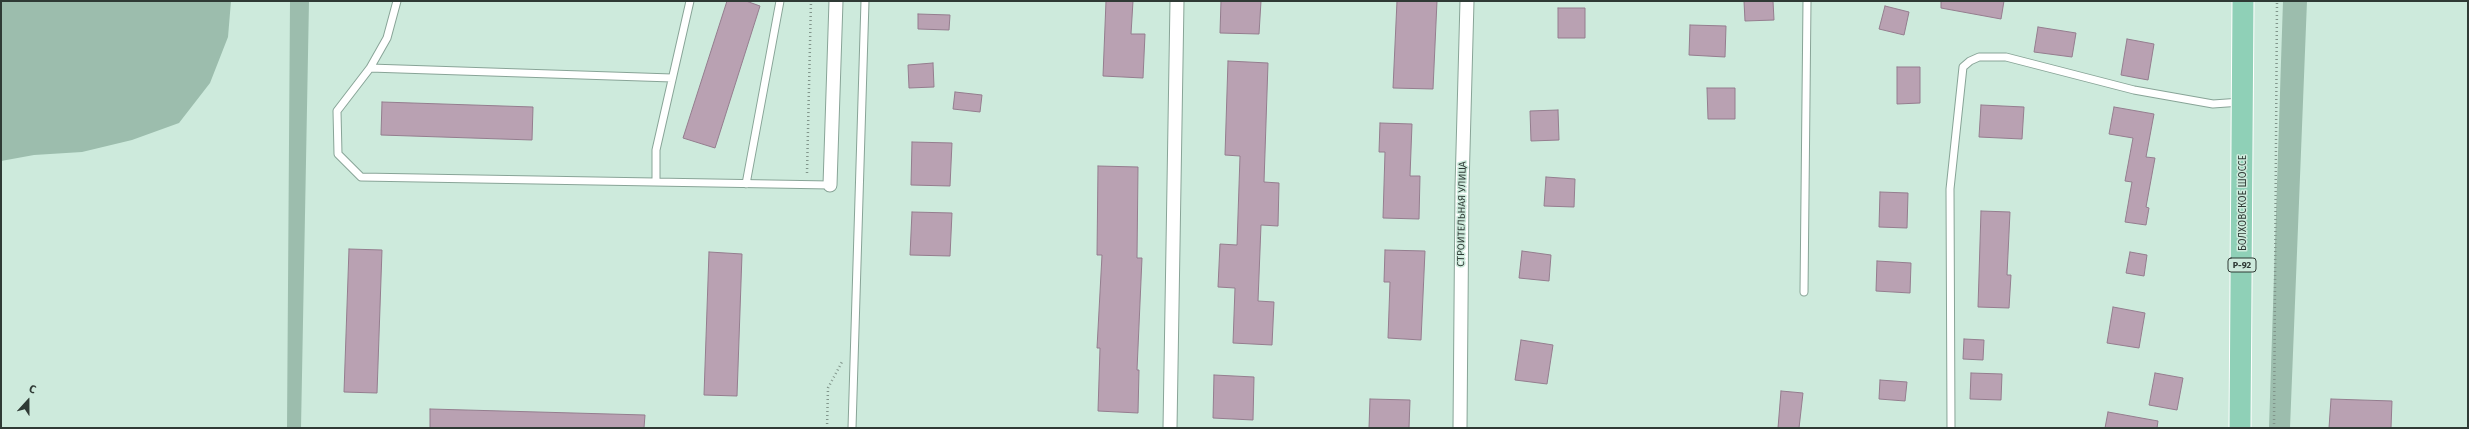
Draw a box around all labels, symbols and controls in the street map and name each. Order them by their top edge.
street label: БОЛХОВСКОЕ ШОССЕ [2237,155,2249,251]
street label: СТРОИТЕЛЬНАЯ УЛИЦА [1455,161,1469,267]
road number: Р-92 [2228,258,2256,272]
north arrow [8,381,48,421]
text: С [27,382,38,397]

